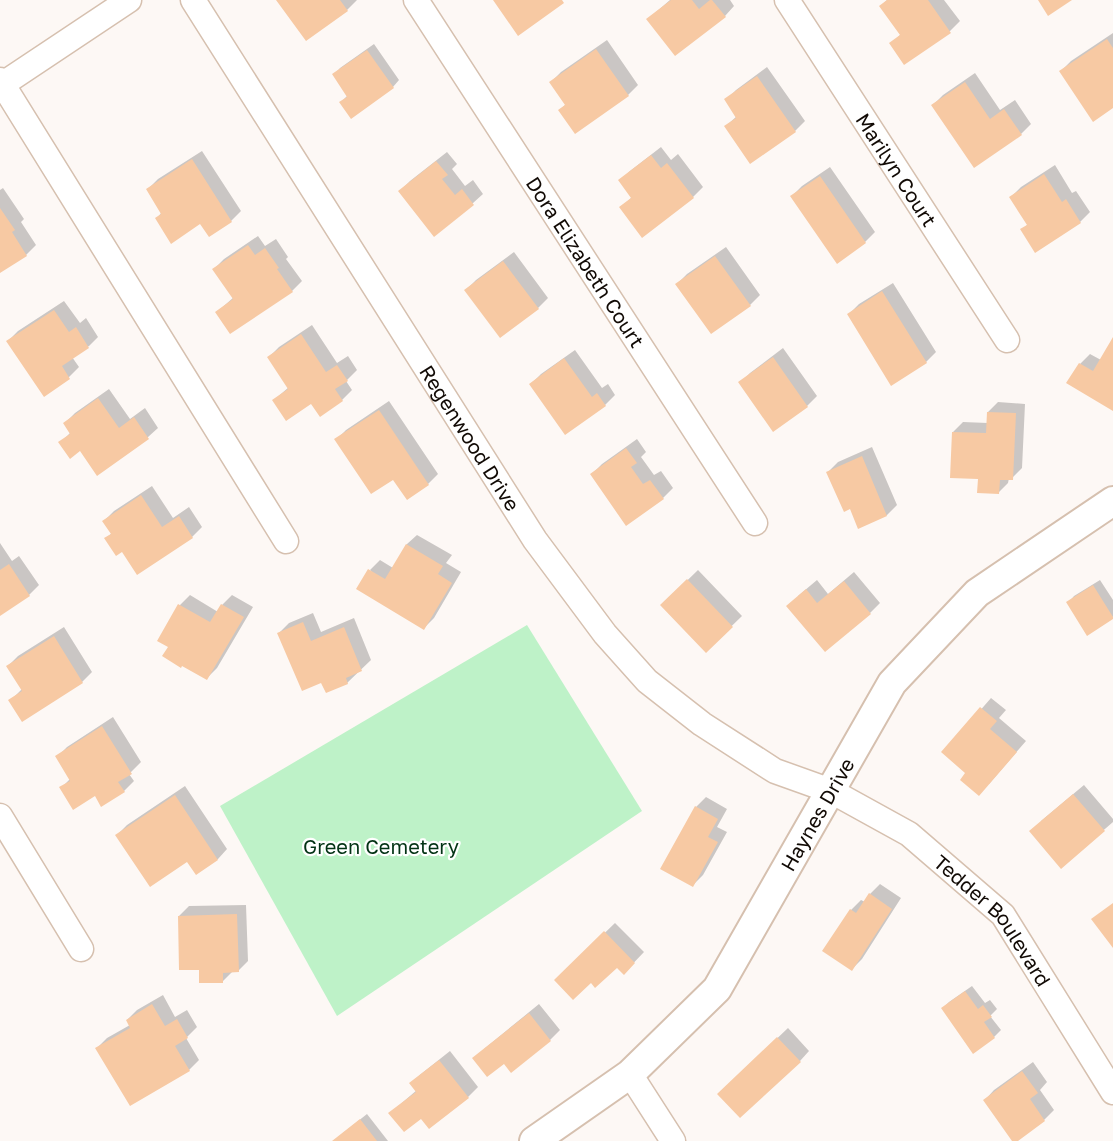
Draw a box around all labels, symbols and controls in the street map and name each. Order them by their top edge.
street label: Marilyn Court [851,108,942,231]
street label: Dora Elizabeth Court [522,172,650,352]
street label: Regenwood Drive [415,360,525,515]
street label: Haynes Drive [775,753,859,875]
park label: Green Cemetery [303,834,459,858]
street label: Tedder Boulevard [929,849,1056,990]

